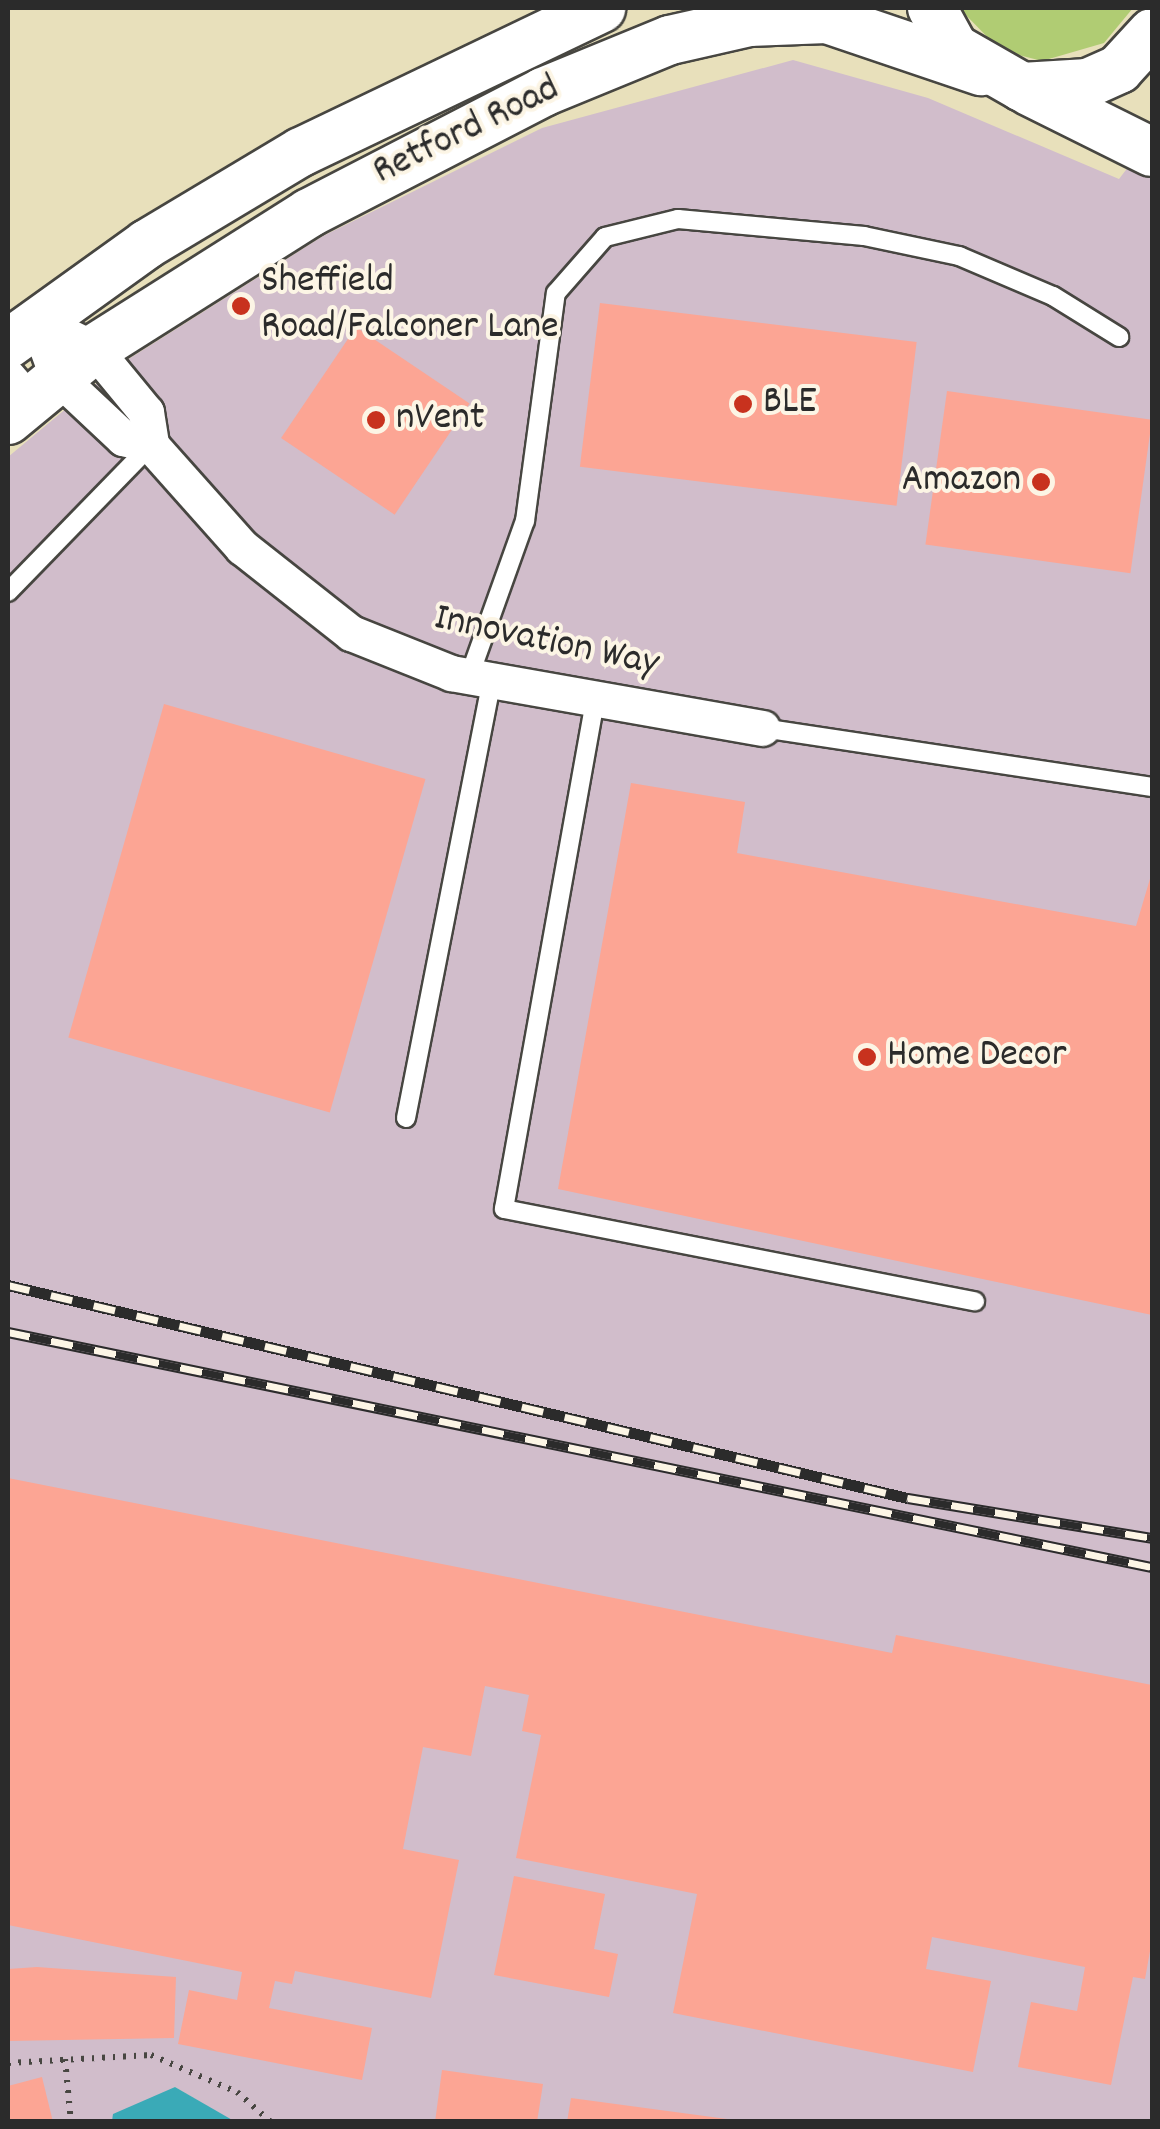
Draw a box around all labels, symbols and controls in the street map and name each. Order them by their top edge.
street label: Retford Road [366,66,568,198]
place label: Sheffield Road/Falconer Lane [261,259,558,353]
marker: Sheffield Road/Falconer Lane [230,295,252,317]
place label: BLE [763,380,816,428]
marker: BLE [732,393,754,415]
place label: nVent [396,396,485,444]
marker: nVent [365,409,387,431]
place label: Amazon [901,458,1021,506]
marker: Amazon [1030,471,1052,493]
street label: Innovation Way [429,596,663,690]
place label: Home Decor [887,1033,1066,1081]
marker: Home Decor [856,1046,878,1068]

